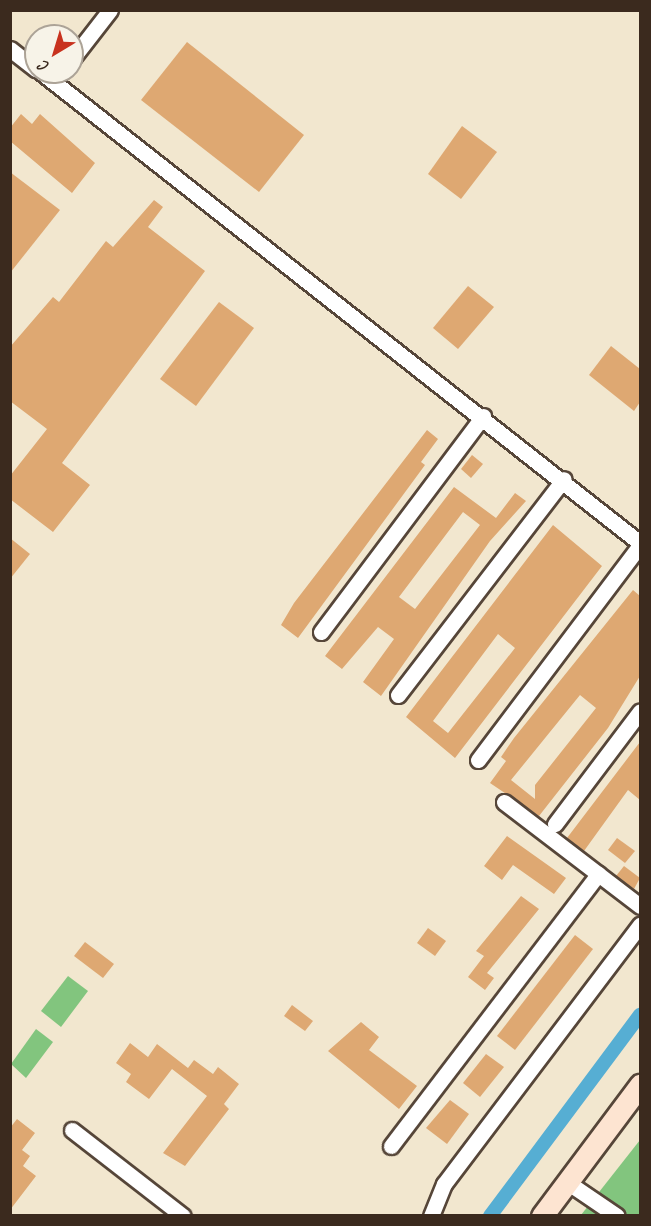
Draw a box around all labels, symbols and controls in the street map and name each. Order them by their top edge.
north arrow [24,24,84,84]
text: С [35,56,53,77]

